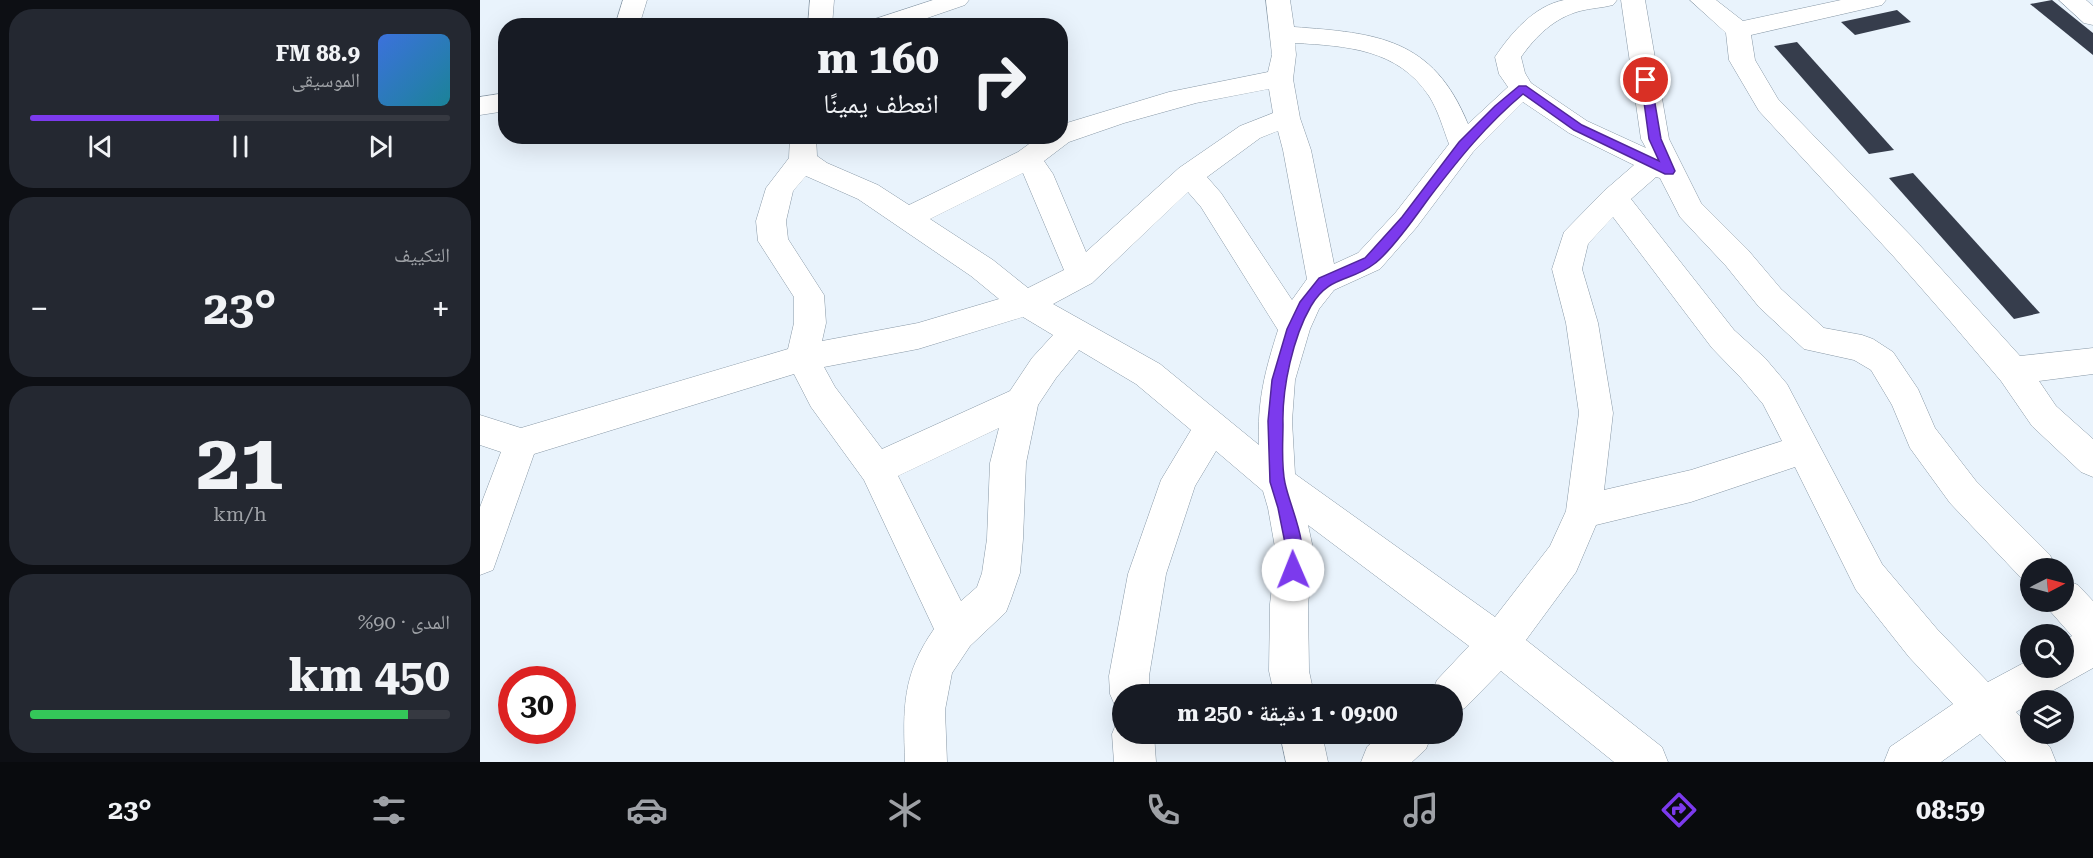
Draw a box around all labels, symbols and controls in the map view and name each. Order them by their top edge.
text: 160 m [817,34,939,83]
text: 88.9 FM [276,41,360,66]
icon: right [960,42,1038,120]
pin [1620,54,1671,105]
icon: arrive [1629,63,1662,96]
text: الموسيقى [292,68,360,92]
text: انعطف يمينًا [823,88,939,120]
icon: previous [84,130,117,163]
icon: pause [224,130,257,163]
icon: next [364,130,397,163]
text: التكييف [394,243,450,267]
text: 23° [204,282,276,335]
text: − [30,289,48,328]
text: + [432,289,450,328]
text: 21 [196,417,284,508]
text: km/h [213,502,267,526]
position arrow [1261,538,1325,602]
north arrow [2020,558,2074,612]
map controls [2020,558,2074,744]
text: المدى · 90% [358,610,450,634]
button: search [2020,624,2074,678]
text: 450 km [289,649,450,702]
speed limit sign: 30 [498,666,576,744]
button: layers [2020,690,2074,744]
text: 09:00 · 1 دقيقة · 250 m [1177,701,1398,726]
icon: filters [368,789,410,831]
icon: car [626,789,668,831]
icon: climate [884,789,926,831]
icon: phone [1142,789,1184,831]
icon: music [1400,789,1442,831]
icon: directions [1658,789,1700,831]
text: 23° [108,794,152,826]
text: 08:59 [1916,794,1985,826]

